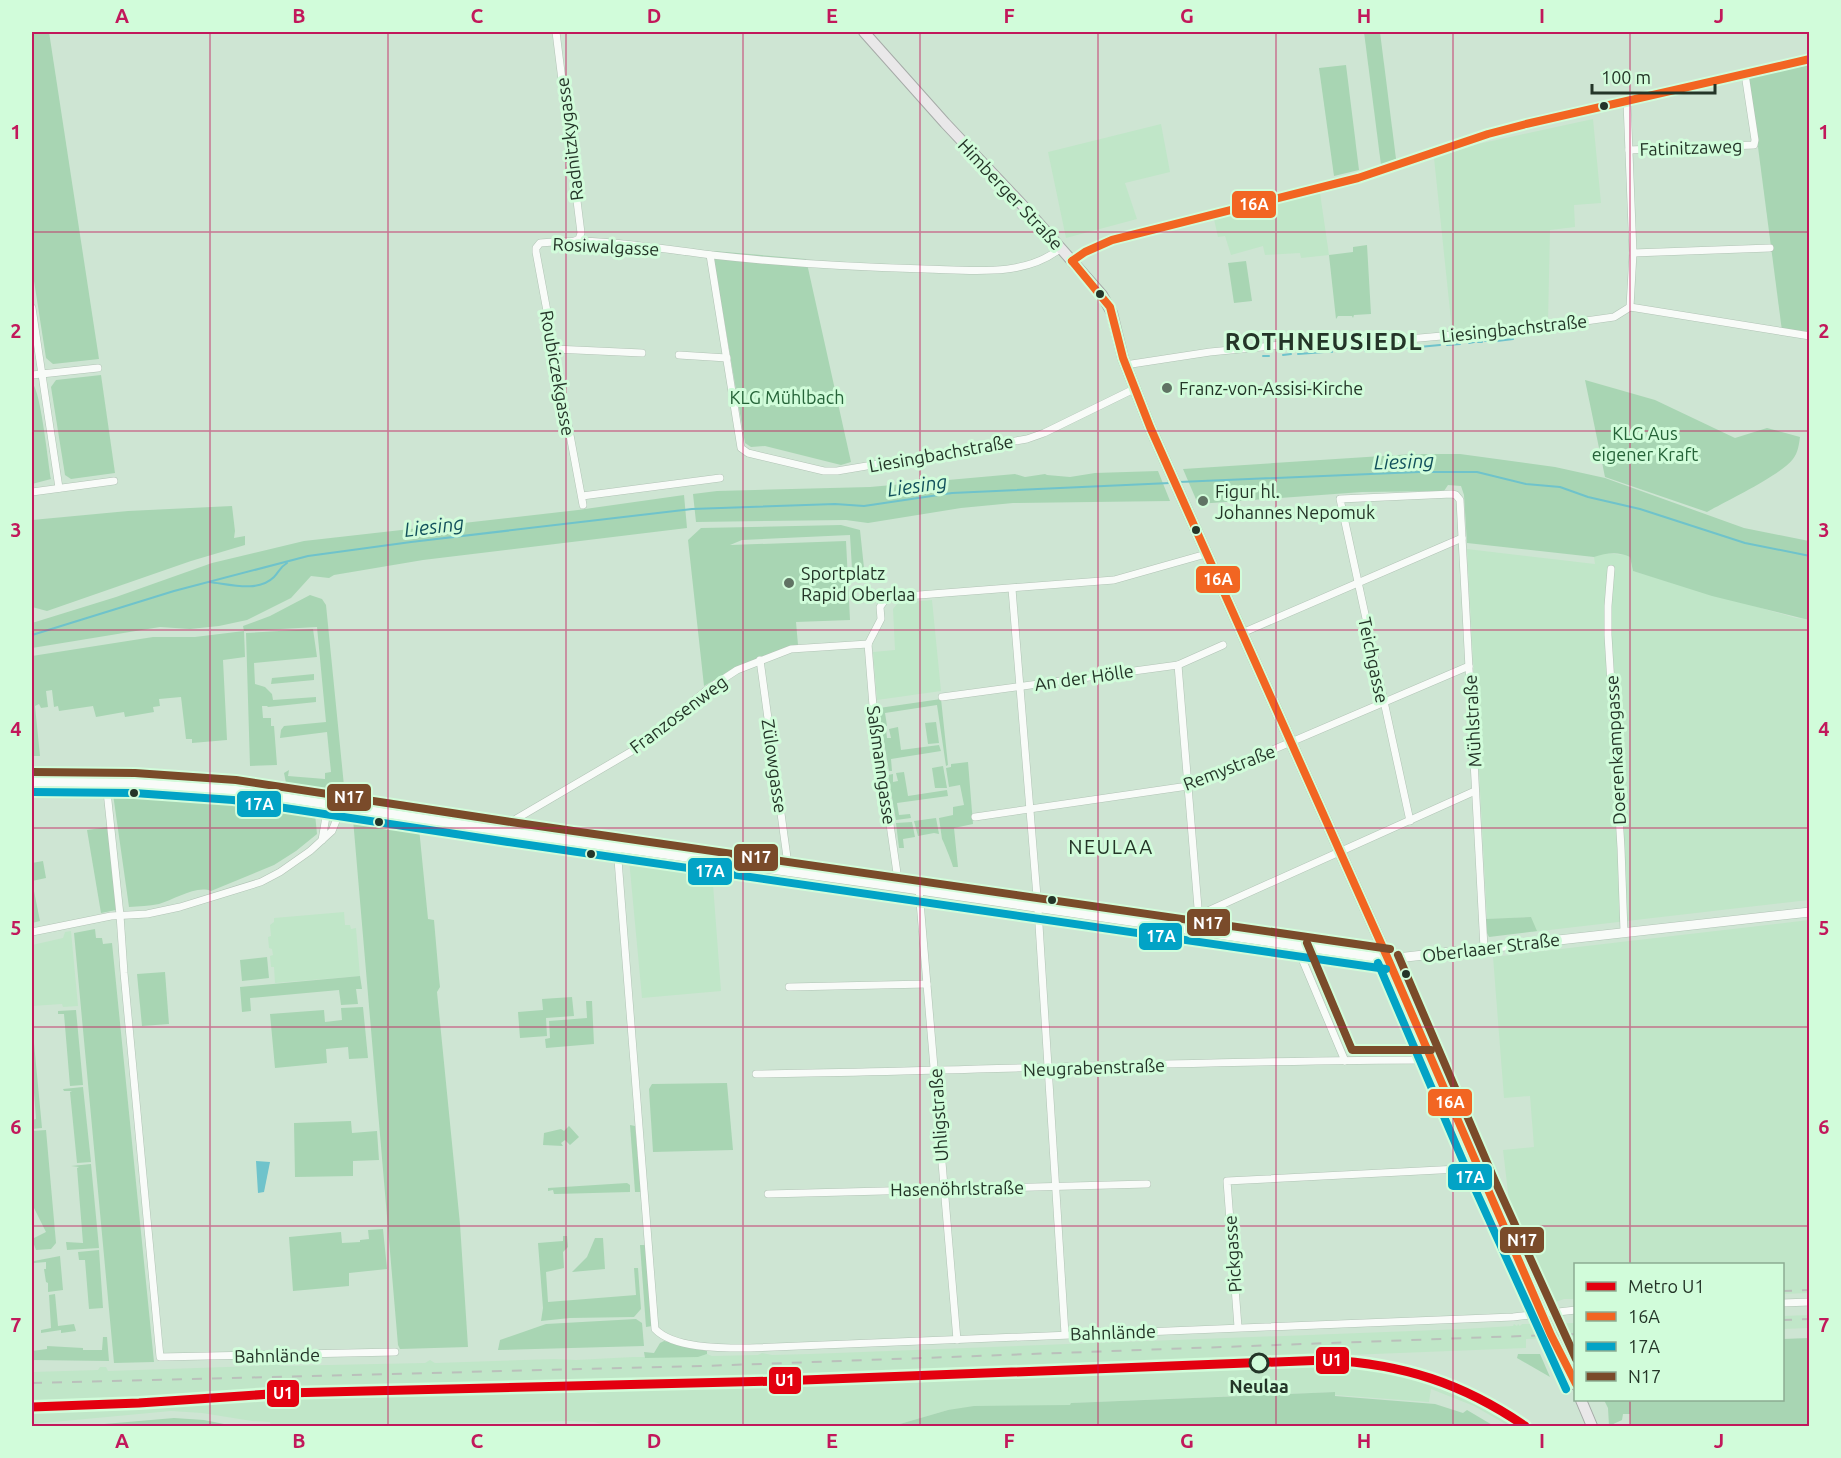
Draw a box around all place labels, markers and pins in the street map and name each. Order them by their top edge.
unlabelled marker [1598,100,1610,112]
unlabelled marker [1094,288,1106,300]
place label: Franz-von-Assisi-Kirche [1179,378,1363,398]
marker: Franz-von-Assisi-Kirche [1160,381,1174,395]
place label: Figur hl. Johannes Nepomuk [1215,481,1375,522]
marker: Figur hl. Johannes Nepomuk [1196,494,1210,508]
unlabelled marker [1190,524,1202,536]
place label: Sportplatz Rapid Oberlaa [801,563,916,604]
marker: Sportplatz Rapid Oberlaa [782,576,796,590]
unlabelled marker [128,787,140,799]
unlabelled marker [373,816,385,828]
unlabelled marker [585,848,597,860]
unlabelled marker [1046,894,1058,906]
unlabelled marker [1400,968,1412,980]
marker: Neulaa [1249,1353,1269,1373]
place label: Neulaa [1229,1376,1289,1396]

